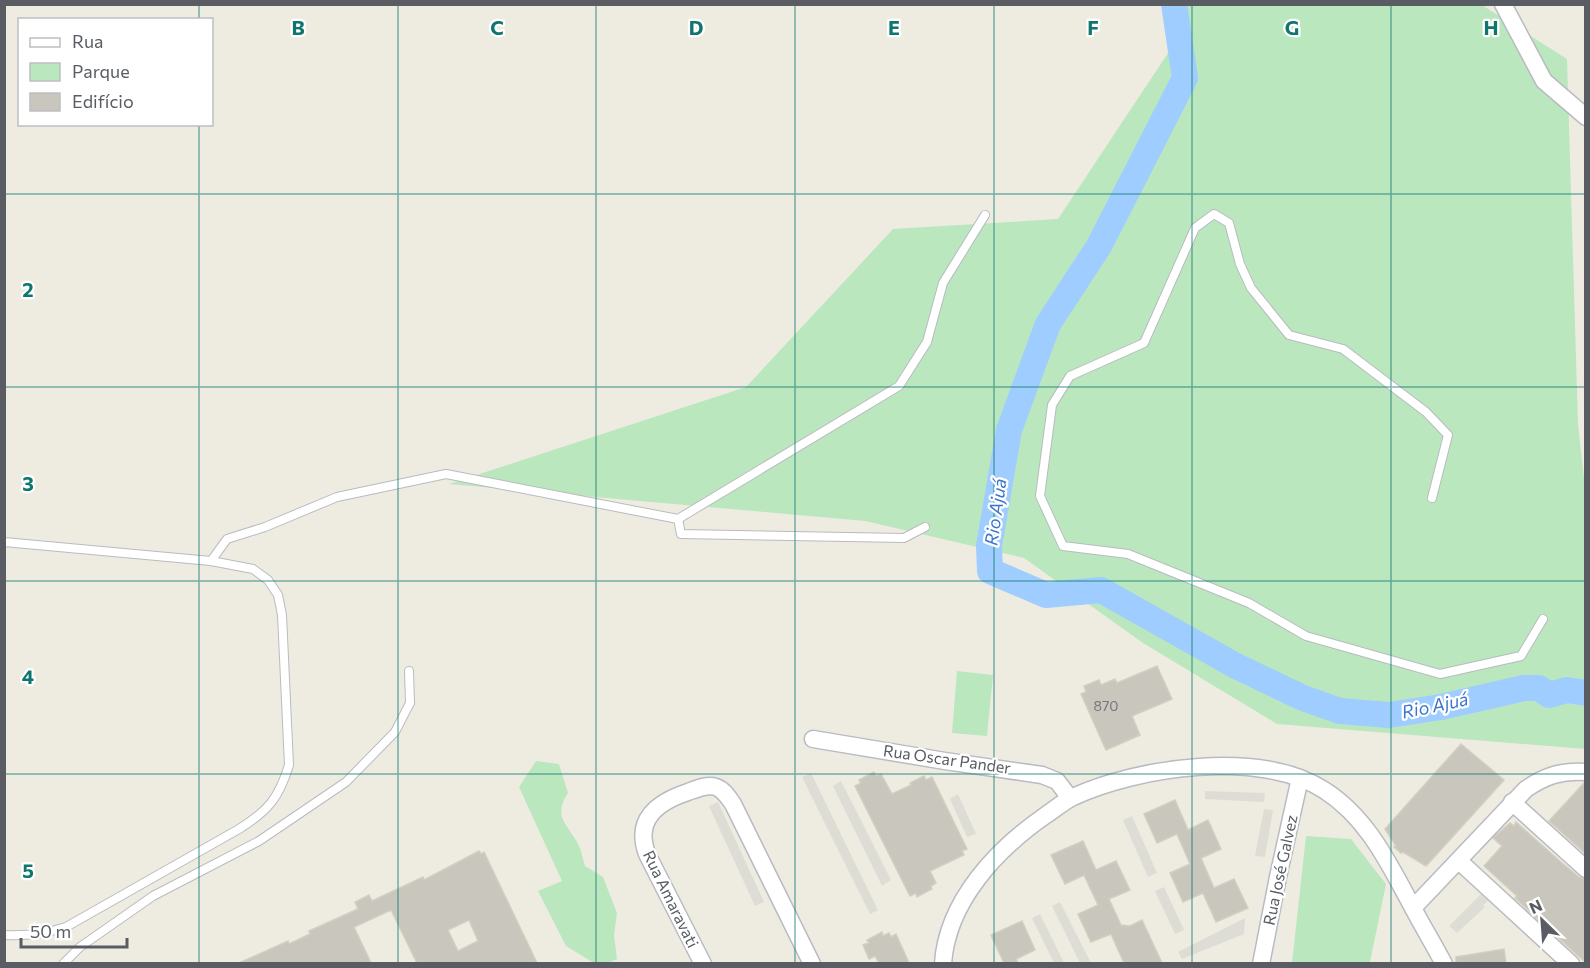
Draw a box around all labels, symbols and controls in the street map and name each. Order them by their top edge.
text: B [291,15,305,39]
text: C [490,15,504,39]
text: D [689,15,703,39]
text: E [888,15,900,39]
text: F [1087,15,1099,39]
text: G [1285,15,1299,39]
text: H [1484,15,1499,39]
legend [18,18,213,126]
text: Rua [72,30,103,52]
text: Parque [72,60,130,82]
text: Edifício [72,90,134,112]
text: 2 [22,277,34,301]
text: 3 [22,471,34,495]
water label: Rio Ajuá [979,476,1011,547]
text: 4 [22,664,34,688]
water label: Rio Ajuá [1400,687,1471,723]
house number: 870 [1094,697,1118,714]
street label: Rua Oscar Pander [882,740,1013,777]
street label: Rua José Galvez [1259,813,1300,927]
street label: Rua Amaravati [640,847,703,951]
text: 5 [22,858,34,882]
north arrow [1512,890,1572,950]
text: N [1526,895,1545,917]
scale bar [21,911,128,949]
text: 50 m [30,920,71,942]

